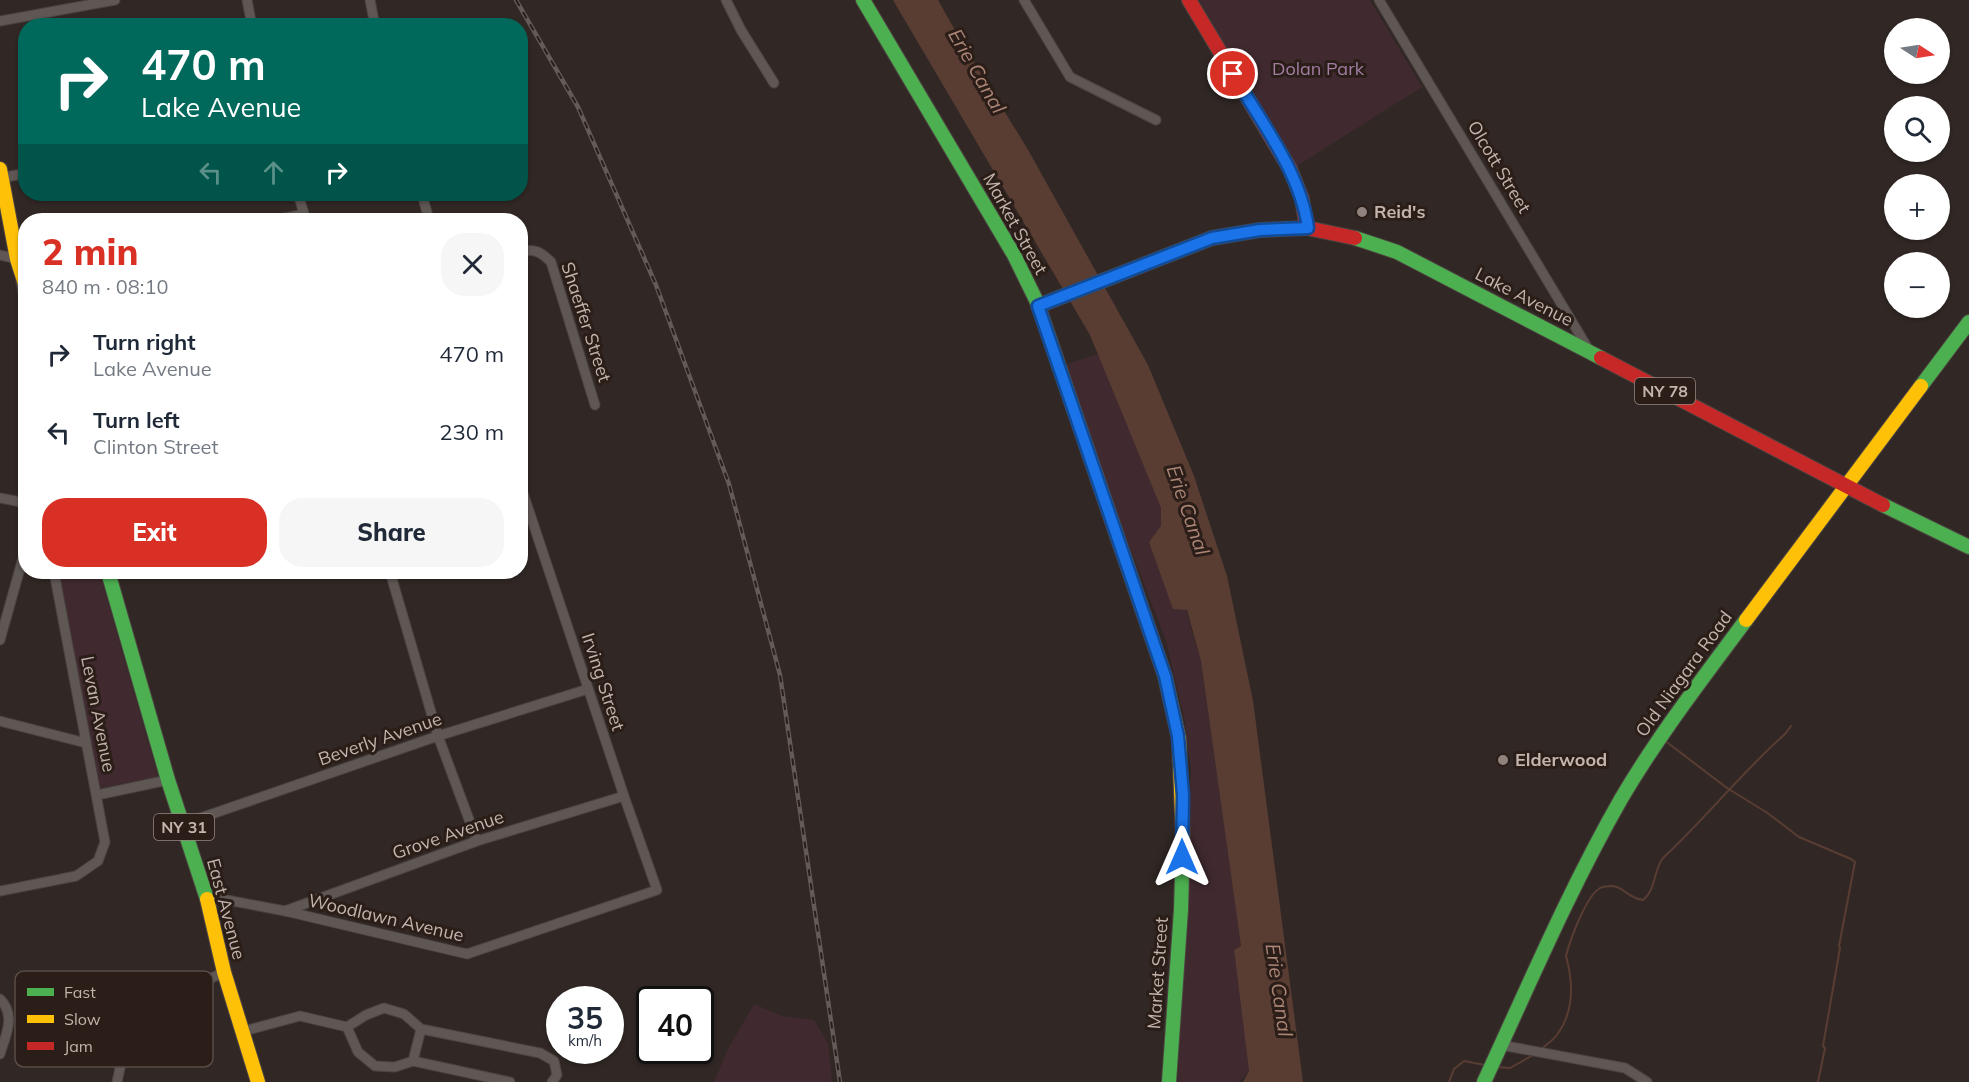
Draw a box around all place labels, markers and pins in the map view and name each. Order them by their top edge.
pin [1207,48,1258,99]
place label: Reid's [1374,200,1426,223]
marker: Reid's [1355,205,1369,219]
place label: Elderwood [1515,748,1607,771]
marker: Elderwood [1496,753,1510,767]

